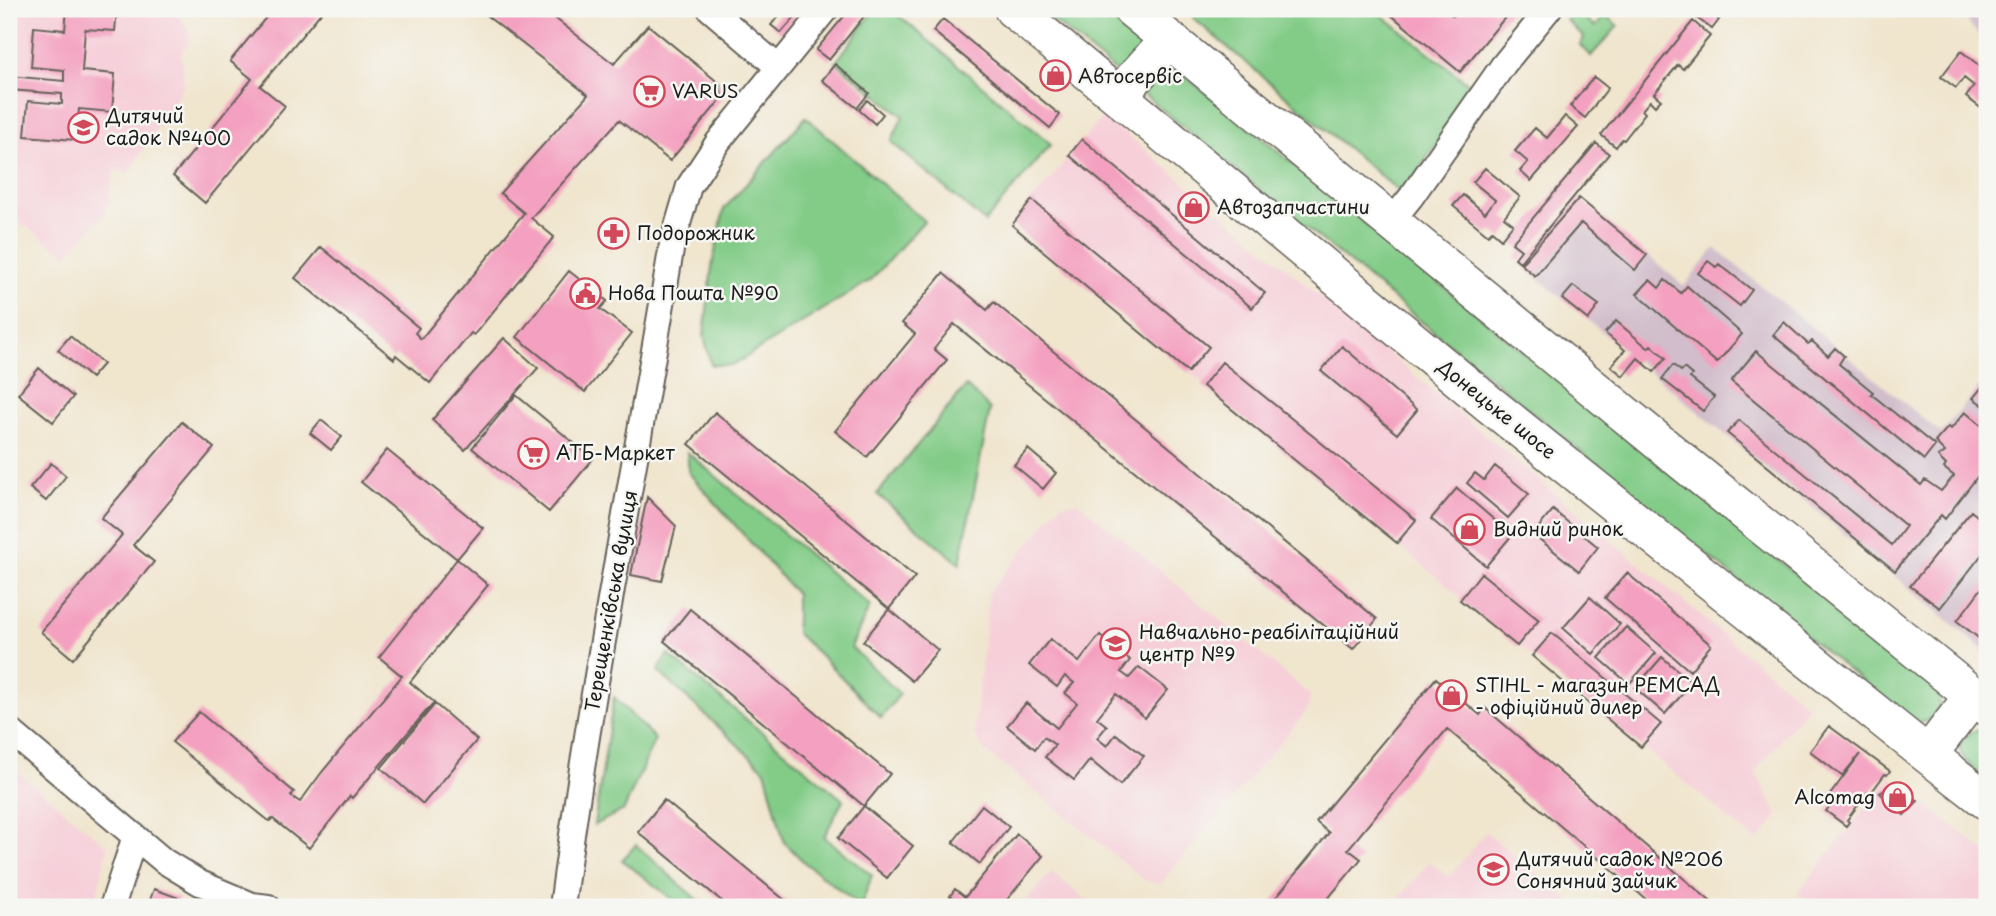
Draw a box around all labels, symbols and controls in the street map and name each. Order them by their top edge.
shop icon: Автосервіс [1038,59,1072,93]
place label: Автосервіс [1078,61,1182,89]
supermarket icon: VARUS [632,74,666,108]
place label: VARUS [672,76,739,104]
place label: Дитячий садок №400 [105,101,231,151]
school or university icon: Дитячий садок №400 [66,110,100,144]
shop icon: Автозапчастини [1177,190,1211,224]
place label: Автозапчастини [1217,192,1370,220]
pharmacy icon: Подорожник [597,216,631,250]
place label: Подорожник [637,218,756,246]
public building icon: Нова Пошта №90 [568,276,602,310]
place label: Нова Пошта №90 [608,278,779,306]
street label: Донецьке шосе [1432,351,1563,465]
supermarket icon: АТБ-Маркет [516,436,550,470]
place label: АТБ-Маркет [556,438,675,466]
street label: Терещенківська вулиця [577,488,643,714]
shop icon: Видний ринок [1453,512,1487,546]
place label: Видний ринок [1493,514,1624,542]
place label: Навчально-реабілітаційний центр №9 [1139,617,1399,667]
school or university icon: Навчально-реабілітаційний центр №9 [1099,626,1133,660]
place label: STIHL - магазин РЕМСАД - офіційний дилер [1475,670,1720,720]
shop icon: STIHL - магазин РЕМСАД - офіційний дилер [1435,679,1469,713]
shop icon: Alcomag [1881,780,1915,814]
place label: Alcomag [1794,782,1875,810]
place label: Дитячий садок №206 Сонячний зайчик [1515,844,1723,894]
school or university icon: Дитячий садок №206 Сонячний зайчик [1476,853,1510,887]

